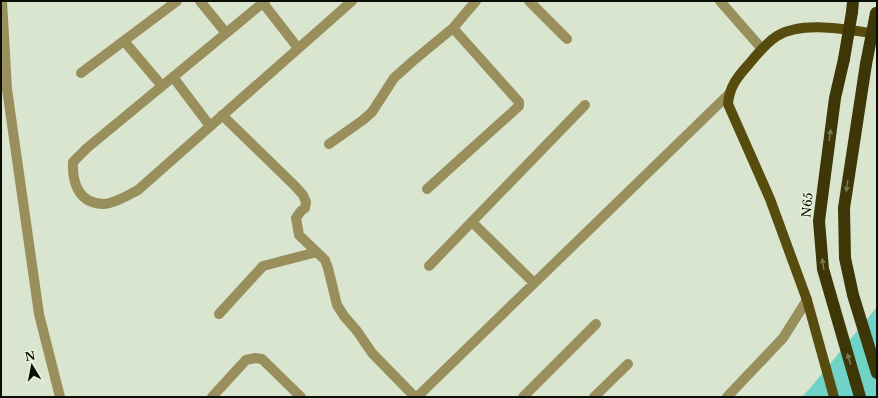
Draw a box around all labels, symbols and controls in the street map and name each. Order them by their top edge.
one-way arrow [827,129,833,141]
one-way arrow [844,180,850,192]
street label: N65 [798,191,816,218]
one-way arrow [820,258,826,271]
north arrow [12,346,52,386]
text: N [24,348,37,364]
one-way arrow [846,353,852,366]

